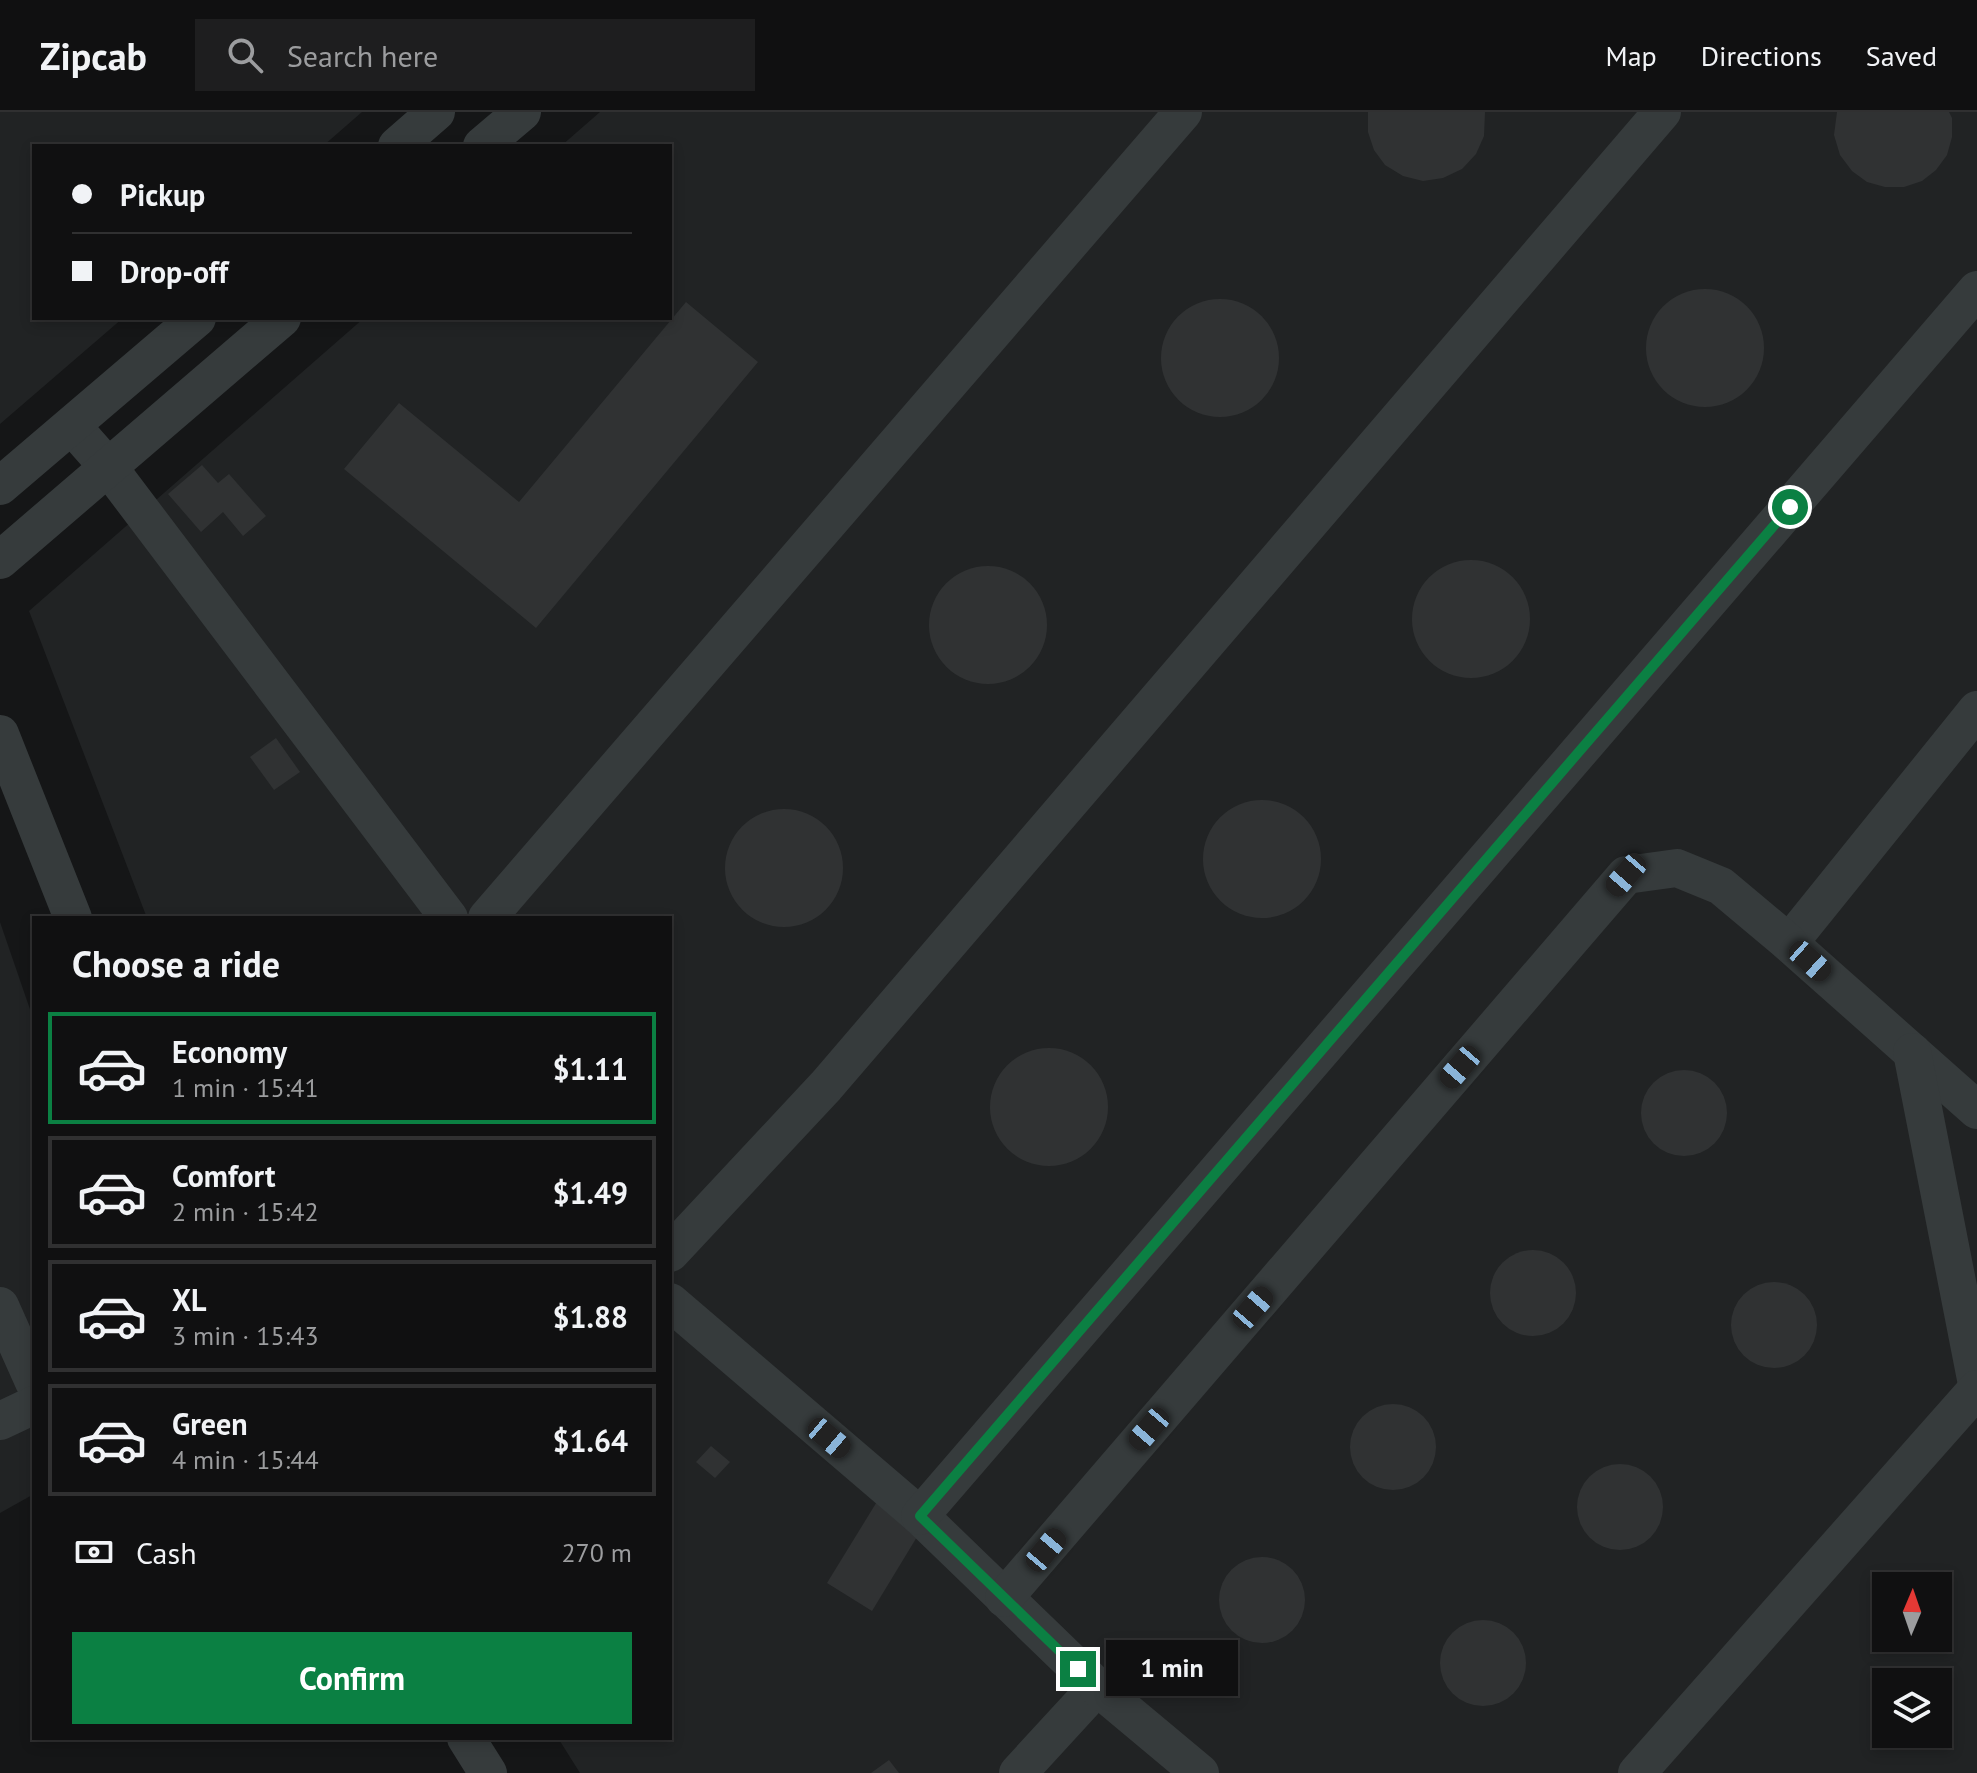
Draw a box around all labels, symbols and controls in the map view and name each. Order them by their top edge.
search box [195,19,755,91]
text: Zipcab [40,31,147,80]
icon: search [223,33,267,77]
text: Search here [287,36,438,75]
text: Map [1606,37,1657,74]
text: Directions [1701,37,1822,74]
text: Saved [1866,37,1937,74]
text: Pickup [120,175,205,214]
text: Drop-off [120,252,228,291]
route start [1772,489,1808,525]
car [1601,849,1651,901]
car [1784,936,1836,986]
text: Choose a ride [72,940,280,987]
icon: car [76,1032,148,1104]
text: Economy [172,1032,287,1071]
car [1435,1041,1485,1093]
text: $1.11 [553,1049,628,1088]
text: 1 min · 15:41 [172,1071,319,1104]
icon: car [76,1156,148,1228]
text: Comfort [172,1156,275,1195]
text: $1.49 [553,1173,628,1212]
text: 2 min · 15:42 [172,1195,319,1228]
icon: car [76,1280,148,1352]
text: XL [172,1280,206,1319]
car [1228,1282,1278,1334]
text: $1.88 [553,1297,628,1336]
text: 3 min · 15:43 [172,1319,319,1352]
car [1124,1403,1174,1455]
icon: car [76,1404,148,1476]
text: Green [172,1404,247,1443]
car [803,1413,855,1463]
text: $1.64 [553,1421,628,1460]
text: 4 min · 15:44 [172,1443,319,1476]
car [1021,1524,1071,1576]
icon: cash [72,1530,116,1574]
text: Cash [136,1533,197,1572]
text: 270 m [561,1536,632,1569]
north arrow [1872,1572,1952,1652]
map controls [1872,1572,1952,1748]
button: Confirm [72,1632,632,1724]
callout: 1 min [1106,1641,1238,1697]
route end [1060,1651,1096,1687]
text: 1 min [1140,1651,1204,1684]
button: layers [1872,1668,1952,1748]

